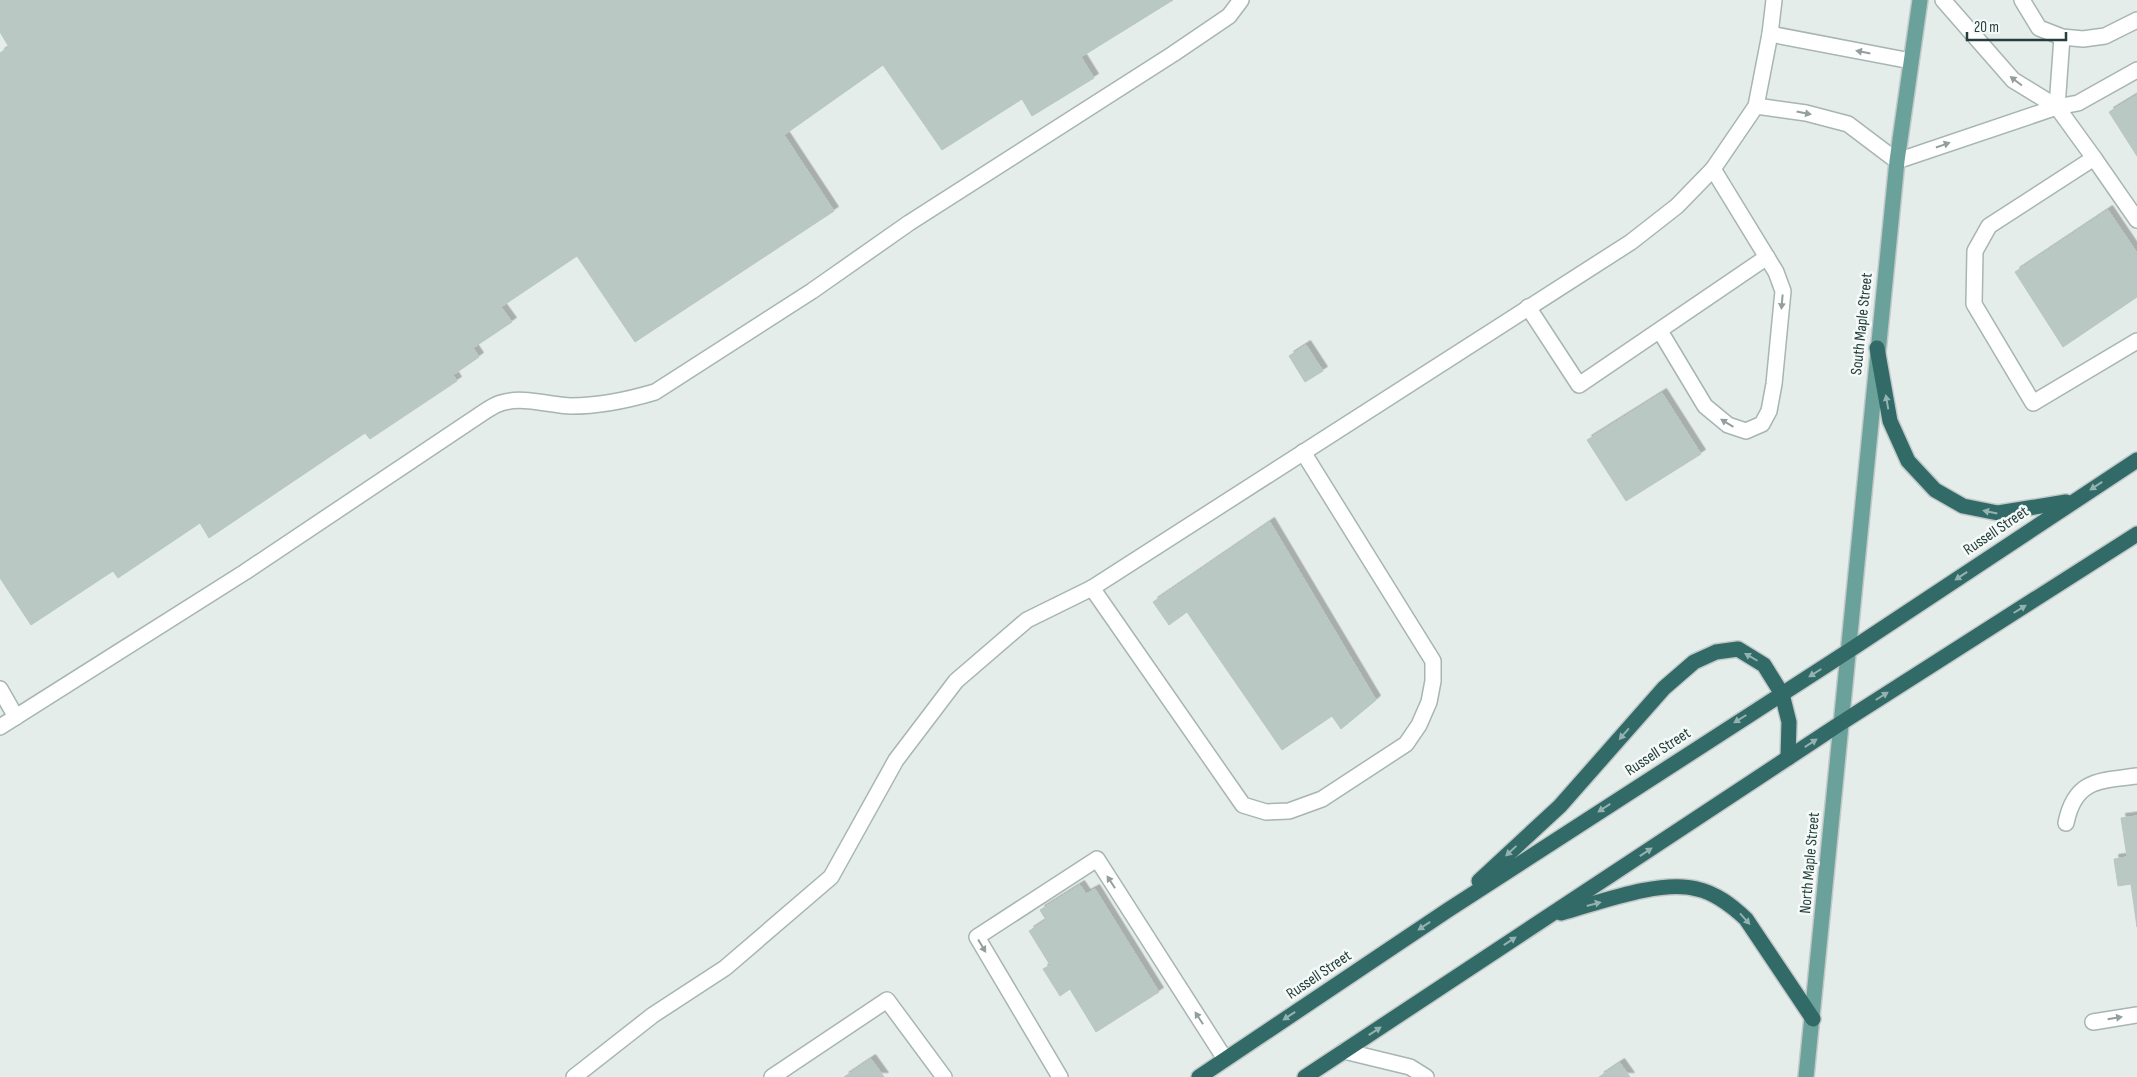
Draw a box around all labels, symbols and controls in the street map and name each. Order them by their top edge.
scale bar [1967,10,2066,42]
text: 20 m [1974,18,1999,37]
one-way arrow [1855,48,1870,56]
one-way arrow [2009,76,2023,86]
one-way arrow [1797,110,1813,118]
one-way arrow [1936,141,1951,149]
street label: South Maple Street [1847,272,1877,376]
one-way arrow [1778,294,1786,310]
one-way arrow [1882,394,1890,410]
one-way arrow [1721,418,1734,427]
one-way arrow [2089,481,2103,491]
street label: Russell Street [1960,502,2032,560]
one-way arrow [1981,507,1997,515]
one-way arrow [1954,571,1967,581]
one-way arrow [2013,604,2026,614]
one-way arrow [1745,653,1758,662]
one-way arrow [1808,668,1821,677]
one-way arrow [1876,692,1889,701]
one-way arrow [1734,715,1747,724]
street label: Russell Street [1622,724,1694,780]
one-way arrow [1618,728,1630,740]
one-way arrow [1804,738,1817,748]
one-way arrow [1597,803,1611,813]
street label: North Maple Street [1796,811,1824,915]
one-way arrow [1505,845,1517,857]
one-way arrow [1639,847,1653,856]
one-way arrow [1107,875,1116,888]
one-way arrow [1587,900,1602,908]
one-way arrow [1739,912,1751,924]
one-way arrow [1417,921,1431,931]
one-way arrow [1504,936,1517,946]
one-way arrow [978,939,987,952]
street label: Russell Street [1283,946,1355,1004]
one-way arrow [1194,1012,1204,1025]
one-way arrow [1283,1012,1296,1021]
one-way arrow [2107,1014,2123,1022]
one-way arrow [1368,1026,1381,1035]

